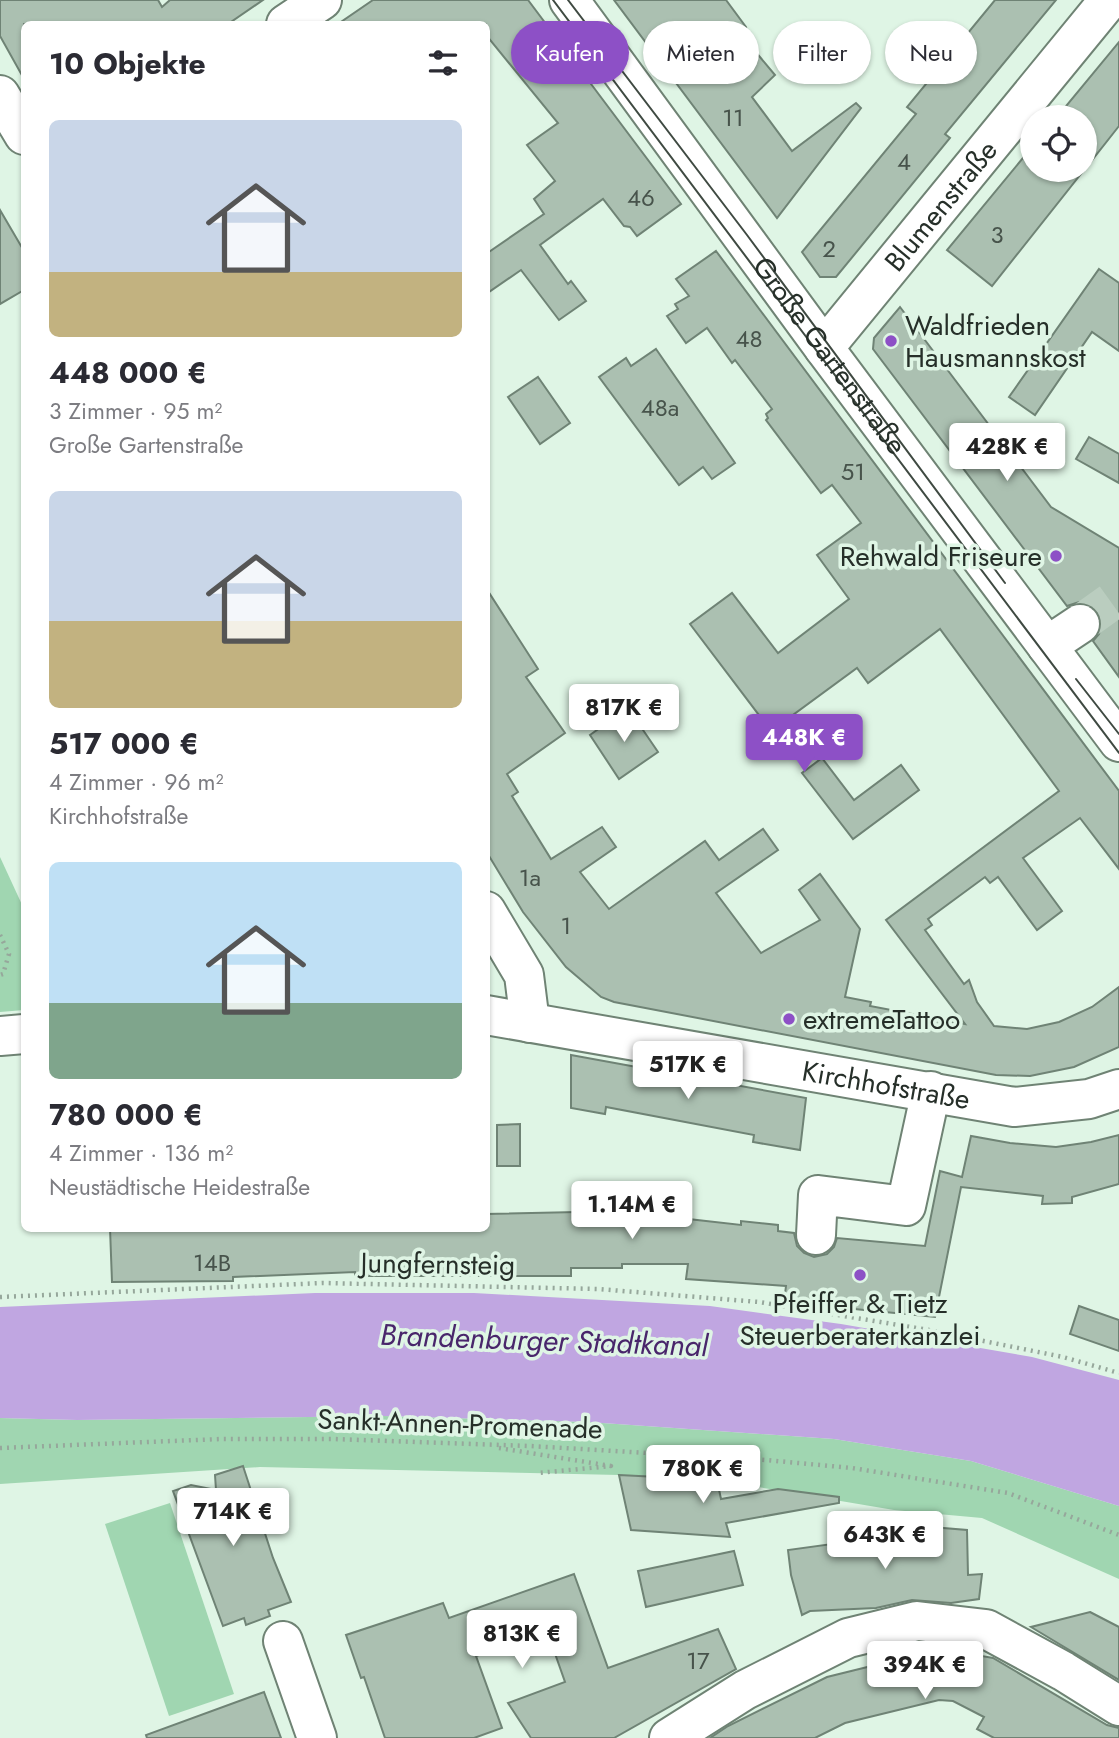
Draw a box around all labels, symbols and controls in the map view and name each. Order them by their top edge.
chip: Kaufen [511,21,629,84]
chip: Mieten [643,21,759,84]
chip: Filter [773,21,871,84]
chip: Neu [885,21,977,84]
text: 10 Objekte [49,42,206,85]
icon: filters [424,44,462,82]
house number: 11 [722,100,744,135]
map controls [1020,105,1097,182]
button: locate [1020,105,1097,182]
street label: Blumenstraße [874,131,1007,280]
house number: 4 [897,144,911,179]
icon: home [193,165,319,291]
house number: 46 [627,180,655,215]
house number: 3 [990,217,1004,252]
house number: 2 [822,231,836,266]
street label: Große Gartenstraße [743,248,917,463]
place label: Waldfrieden Hausmannskost [905,305,1086,378]
house number: 48 [735,321,763,356]
marker: Waldfrieden Hausmannskost [883,333,899,349]
text: 448 000 € [49,351,207,394]
house number: 48a [641,390,679,425]
text: 3 Zimmer · 95 m² [49,394,222,428]
pin: 428K € [950,424,1064,483]
text: Große Gartenstraße [49,428,243,462]
text: 428K € [965,429,1049,463]
house number: 51 [841,454,865,489]
icon: home [193,536,319,662]
place label: Rehwald Friseure [840,536,1042,577]
marker: Rehwald Friseure [1048,548,1064,564]
pin: 817K € [567,684,681,744]
text: 817K € [585,690,663,724]
pin: 448K € [747,714,861,774]
text: 448K € [762,720,846,754]
text: 517 000 € [49,722,199,765]
text: 4 Zimmer · 96 m² [49,765,223,799]
text: Kirchhofstraße [49,799,188,833]
house number: 1a [519,860,541,895]
icon: home [193,907,319,1033]
house number: 1 [561,908,571,943]
place label: extremeTattoo [803,999,960,1040]
marker: extremeTattoo [781,1011,797,1027]
pin: 517K € [631,1042,745,1101]
text: 517K € [649,1047,727,1081]
street label: Kirchhofstraße [799,1050,973,1119]
text: 780 000 € [49,1093,203,1136]
text: 4 Zimmer · 136 m² [49,1136,233,1170]
text: Neustädtische Heidestraße [49,1170,310,1204]
pin: 1.14M € [567,1182,697,1241]
text: 1.14M € [587,1187,677,1221]
street label: Jungfernsteig [356,1242,516,1286]
house number: 14B [193,1245,231,1280]
marker: Pfeiffer & Tietz Steuerberaterkanzlei [852,1267,868,1283]
place label: Pfeiffer & Tietz Steuerberaterkanzlei [740,1283,980,1356]
water label: Brandenburger Stadtkanal [379,1313,710,1367]
street label: Sankt-Annen-Promenade [317,1399,603,1449]
pin: 780K € [646,1446,760,1505]
text: 780K € [662,1451,744,1485]
pin: 714K € [176,1488,290,1548]
text: 714K € [193,1494,273,1528]
pin: 643K € [828,1512,942,1571]
text: 643K € [843,1517,927,1551]
pin: 813K € [465,1610,579,1670]
text: 813K € [483,1616,561,1650]
pin: 394K € [868,1642,982,1701]
house number: 17 [686,1643,710,1678]
text: 394K € [883,1647,967,1681]

